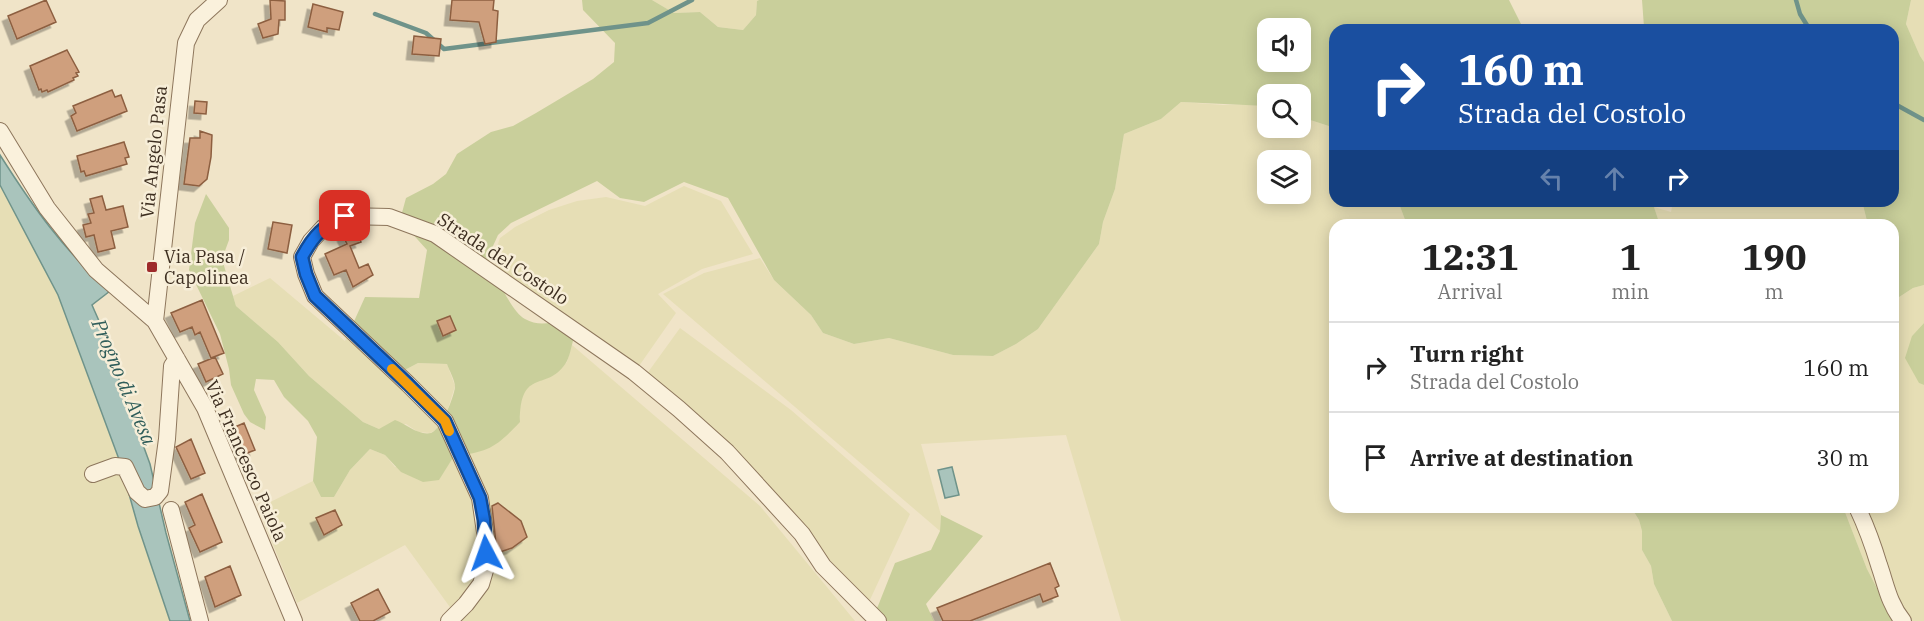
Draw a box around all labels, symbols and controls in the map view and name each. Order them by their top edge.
map controls [1257,18,1311,204]
button: sound [1257,18,1311,72]
text: 160 m [1458,42,1584,97]
icon: right [1359,48,1437,126]
street label: Via Angelo Pasa [135,84,172,220]
button: search [1257,84,1311,138]
text: Strada del Costolo [1458,95,1686,130]
button: layers [1257,150,1311,204]
icon: left [1535,162,1568,195]
icon: ahead [1598,162,1631,195]
icon: right [1661,162,1694,195]
pin [319,190,370,241]
icon: arrive [328,199,361,232]
street label: Strada del Costolo [433,207,573,310]
text: 12:31 [1421,233,1519,280]
text: 1 [1619,233,1641,280]
text: 190 [1742,233,1807,280]
place label: Via Pasa / Capolinea [164,245,249,289]
marker: Via Pasa / Capolinea [145,260,159,274]
text: Arrival [1438,278,1503,305]
text: min [1611,278,1649,305]
text: m [1765,278,1784,305]
water label: Progno di Avesa [85,314,163,449]
text: Turn right [1410,339,1524,368]
icon: right [1359,351,1392,384]
text: 160 m [1803,353,1869,382]
text: Strada del Costolo [1410,368,1579,395]
street label: Via Francesco Paiola [201,377,292,545]
icon: arrive [1359,441,1392,474]
text: Arrive at destination [1410,443,1633,472]
text: 30 m [1817,443,1869,472]
position arrow [454,521,518,585]

